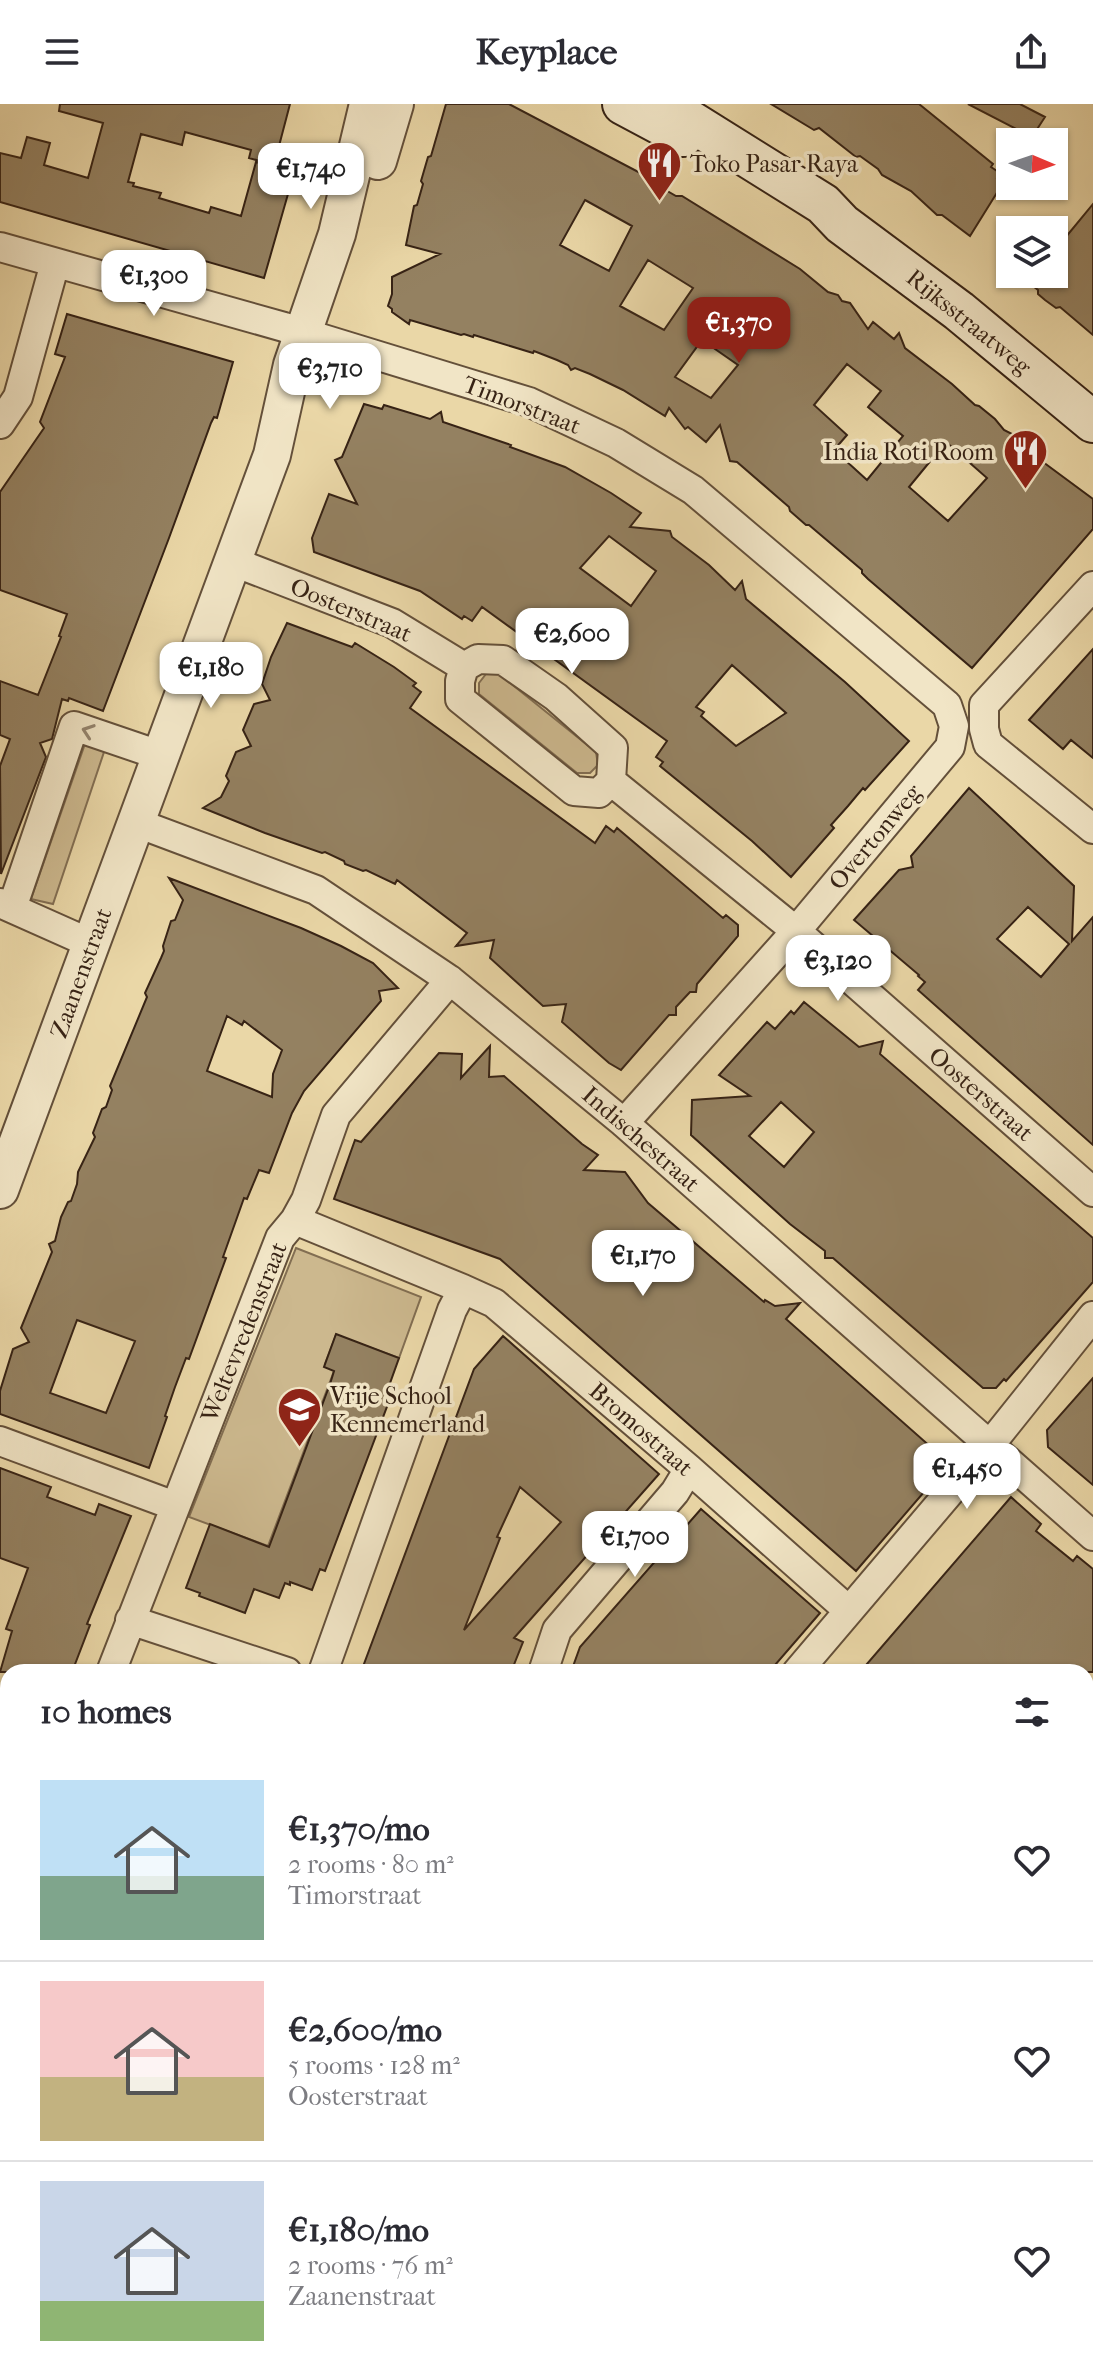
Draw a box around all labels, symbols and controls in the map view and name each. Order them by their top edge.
icon: menu [40,30,84,74]
icon: share [1009,30,1053,74]
text: Keyplace [476,31,617,73]
north arrow [996,128,1068,200]
map controls [996,128,1068,288]
restaurant icon: Toko Pasar Raya [635,140,683,203]
pin: €1,740 [246,143,376,211]
place label: Toko Pasar Raya [690,150,859,178]
text: €1,740 [276,153,346,184]
button: layers [996,216,1068,288]
pin: €1,300 [89,250,219,318]
text: €1,300 [119,260,189,291]
street label: Rijksstraatweg [901,263,1038,381]
pin: €1,370 [674,297,804,365]
text: €1,370 [705,307,773,338]
pin: €3,710 [265,343,395,411]
text: €3,710 [297,353,363,384]
street label: Timorstraat [459,370,585,440]
restaurant icon: India Roti Room [1001,428,1049,491]
place label: India Roti Room [823,438,994,466]
street label: Oosterstraat [286,572,416,648]
pin: €2,600 [507,608,637,676]
text: €2,600 [534,618,610,649]
pin: €1,180 [146,642,276,710]
text: €1,180 [178,652,244,683]
one-way arrow [81,724,95,740]
street label: Overtonweg [823,778,928,895]
street label: Zaanenstraat [45,904,118,1042]
pin: €3,120 [773,935,903,1003]
text: €3,120 [804,945,872,976]
street label: Oosterstraat [923,1041,1039,1147]
street label: Indischestraat [577,1080,706,1198]
pin: €1,170 [578,1230,708,1298]
street label: Weltevredenstraat [195,1237,293,1427]
text: €1,170 [610,1240,676,1271]
street label: Bromostraat [583,1376,699,1482]
place label: Vrije School Kennemerland [329,1382,486,1438]
school or university icon: Vrije School Kennemerland [275,1386,323,1449]
pin: €1,450 [902,1443,1032,1511]
text: €1,450 [932,1453,1002,1484]
pin: €1,700 [570,1511,700,1579]
text: €1,700 [600,1521,670,1552]
icon: filters [1010,1690,1054,1734]
text: 10 homes [40,1692,171,1732]
text: €1,370/mo [288,1809,430,1849]
icon: home [104,1812,200,1908]
icon: heart [1010,1838,1054,1882]
text: 2 rooms · 80 m² [288,1849,454,1880]
text: Timorstraat [288,1880,422,1911]
text: €2,600/mo [288,2010,442,2050]
icon: home [104,2013,200,2109]
icon: heart [1010,2039,1054,2083]
text: 5 rooms · 128 m² [288,2050,460,2081]
text: Oosterstraat [288,2081,428,2112]
text: €1,180/mo [288,2210,429,2250]
icon: home [104,2213,200,2309]
icon: heart [1010,2239,1054,2283]
text: 2 rooms · 76 m² [288,2250,453,2281]
text: Zaanenstraat [288,2281,436,2312]

